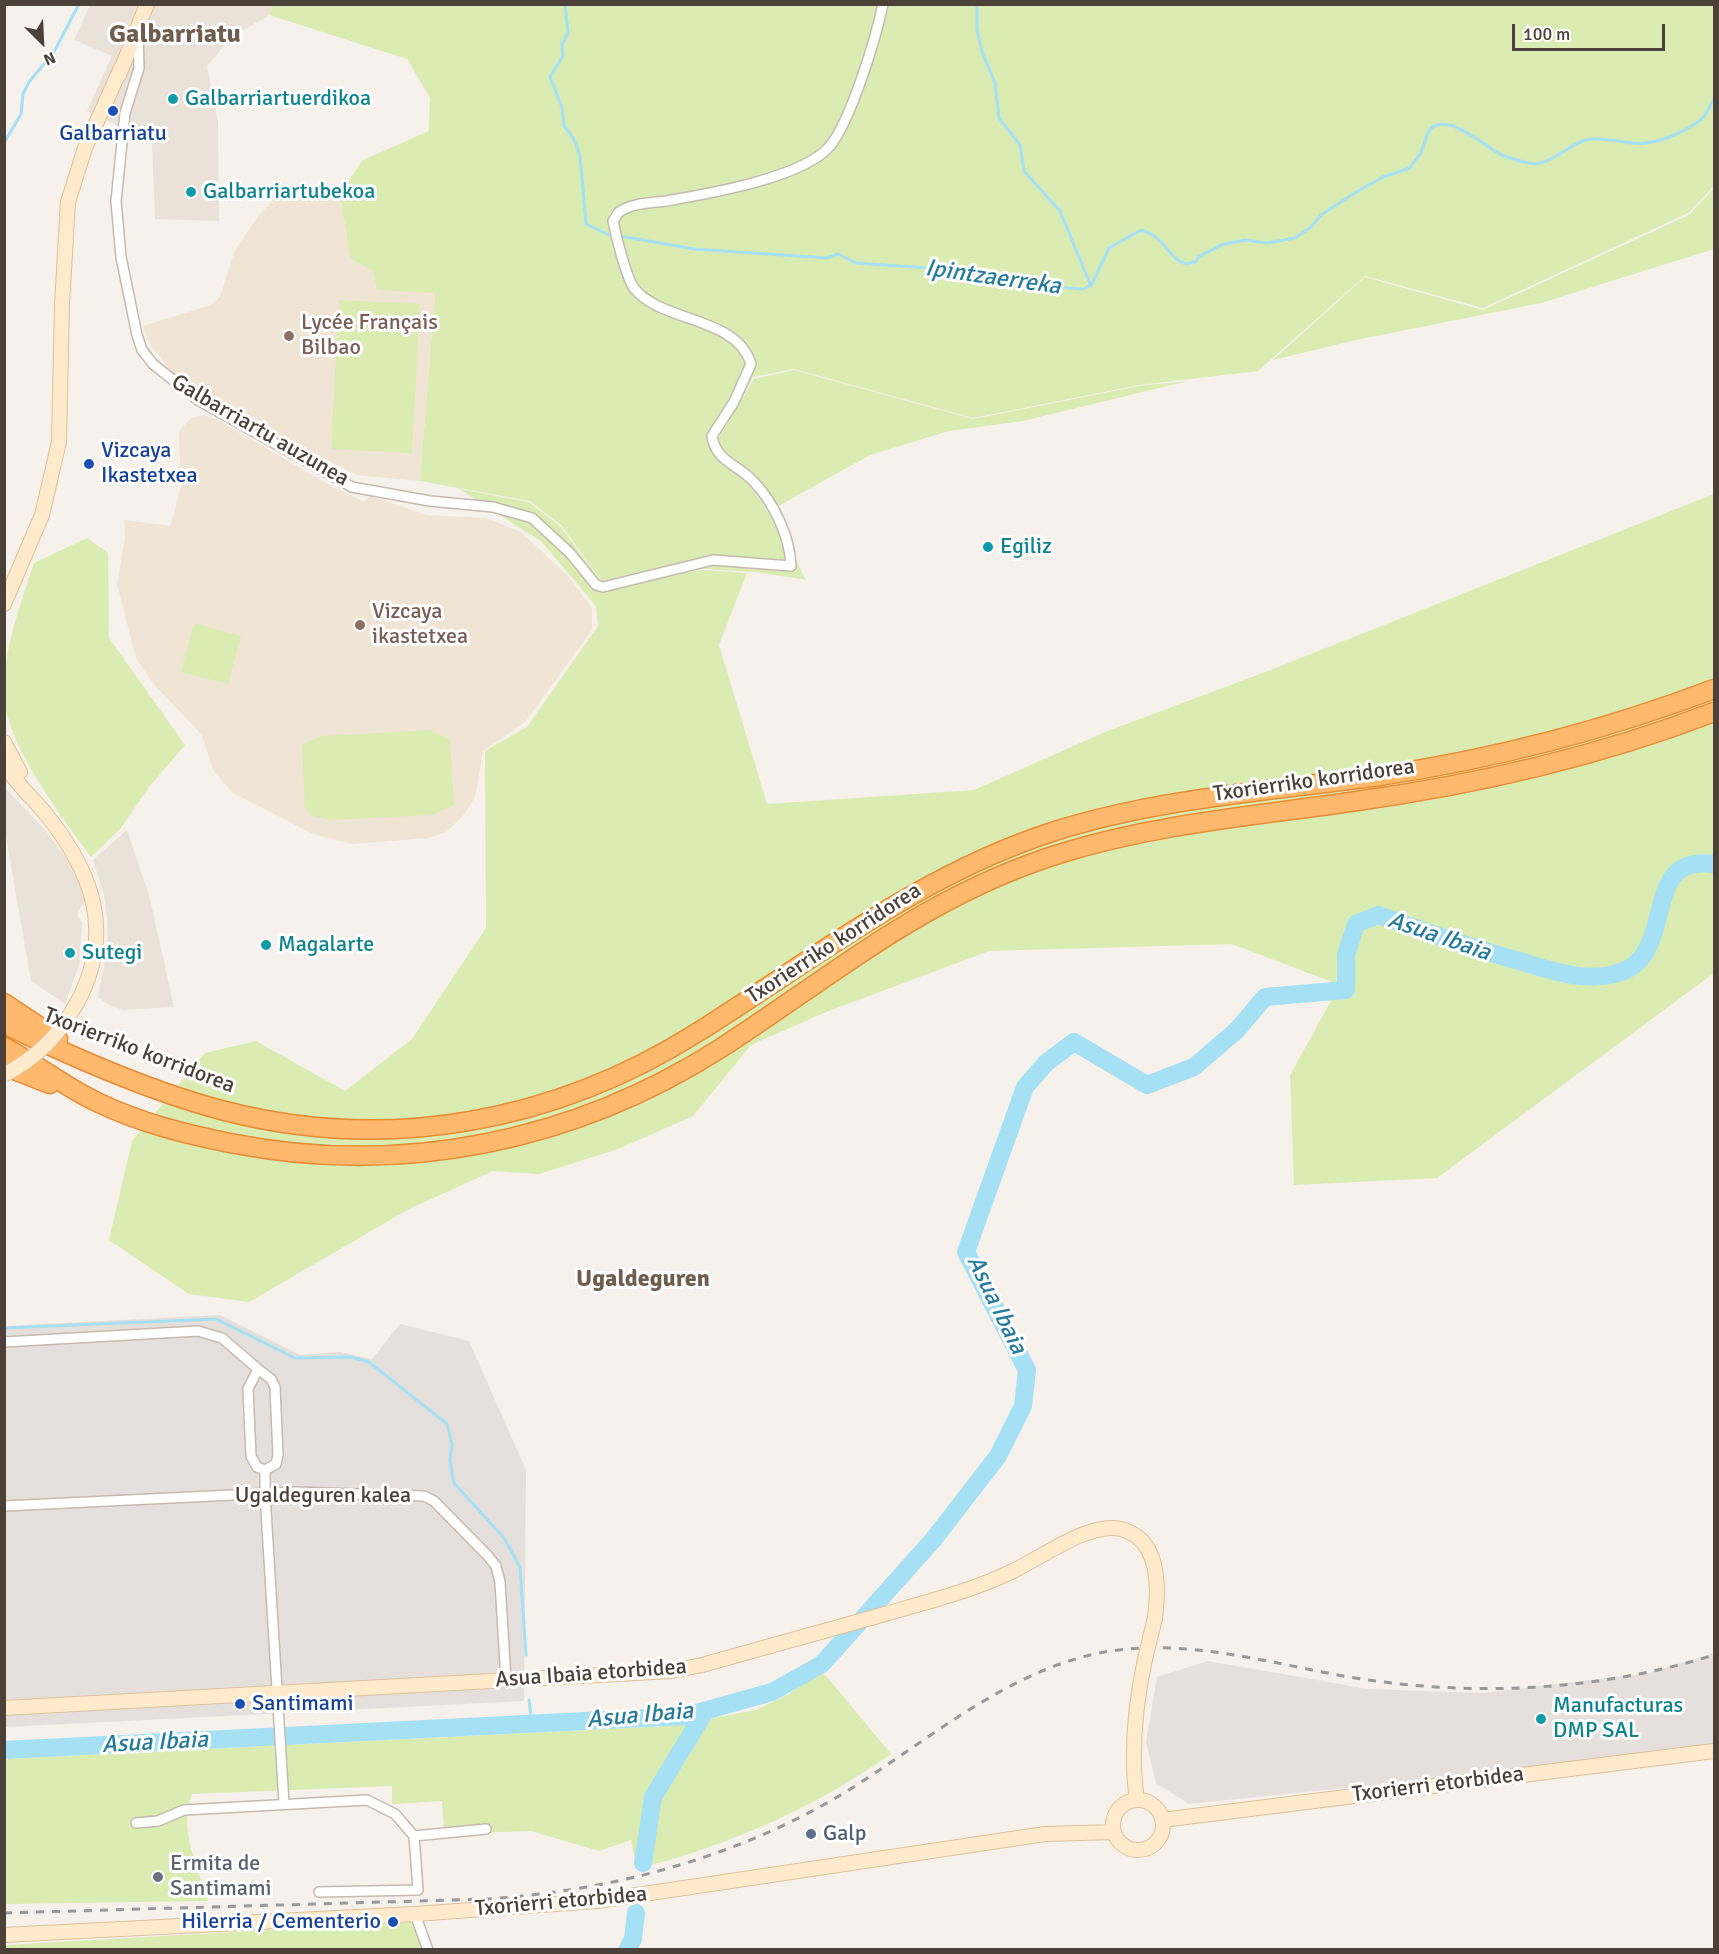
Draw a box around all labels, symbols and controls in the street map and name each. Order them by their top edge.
north arrow [12,12,72,72]
scale bar [1515,12,1668,50]
district label: Galbarriatu [109,19,241,51]
text: 100 m [1523,23,1570,45]
text: N [40,47,58,70]
place label: Galbarriartuerdikoa [185,86,371,112]
marker: Galbarriartuerdikoa [166,92,180,106]
marker: Galbarriatu [106,104,120,118]
place label: Galbarriatu [59,121,167,147]
place label: Galbarriartubekoa [203,179,375,205]
marker: Galbarriartubekoa [184,185,198,199]
water label: Ipintzaerreka [923,254,1063,302]
place label: Lycée Français Bilbao [301,310,438,362]
marker: Lycée Français Bilbao [282,329,296,343]
street label: Galbarriartu auzunea [167,369,353,493]
place label: Vizcaya Ikastetxea [101,438,198,490]
marker: Vizcaya Ikastetxea [82,457,96,471]
place label: Egiliz [1000,534,1052,560]
marker: Egiliz [981,540,995,554]
place label: Vizcaya ikastetxea [372,599,468,650]
marker: Vizcaya ikastetxea [353,618,367,632]
street label: Txorierriko korridorea [1212,754,1416,808]
street label: Txorierriko korridorea [742,878,926,1010]
water label: Asua Ibaia [1384,906,1494,968]
place label: Magalarte [278,932,374,958]
marker: Magalarte [259,938,273,952]
place label: Sutegi [82,940,142,966]
marker: Sutegi [63,946,77,960]
street label: Txorierriko korridorea [40,1002,238,1100]
water label: Asua Ibaia [960,1251,1032,1359]
district label: Ugaldeguren [576,1266,710,1294]
street label: Ugaldeguren kalea [235,1483,411,1509]
street label: Asua Ibaia etorbidea [494,1654,688,1694]
place label: Santimami [252,1691,353,1717]
place label: Manufacturas DMP SAL [1553,1693,1683,1744]
marker: Santimami [233,1697,247,1711]
water label: Asua Ibaia [586,1697,694,1735]
marker: Manufacturas DMP SAL [1534,1712,1548,1726]
water label: Asua Ibaia [101,1726,209,1760]
street label: Txorierri etorbidea [1351,1761,1525,1809]
place label: Galp [823,1821,866,1847]
marker: Galp [804,1827,818,1841]
place label: Ermita de Santimami [170,1851,271,1903]
marker: Ermita de Santimami [151,1870,165,1884]
street label: Txorierri etorbidea [474,1881,648,1923]
place label: Hilerria / Cementerio [181,1909,381,1935]
marker: Hilerria / Cementerio [386,1915,400,1929]

